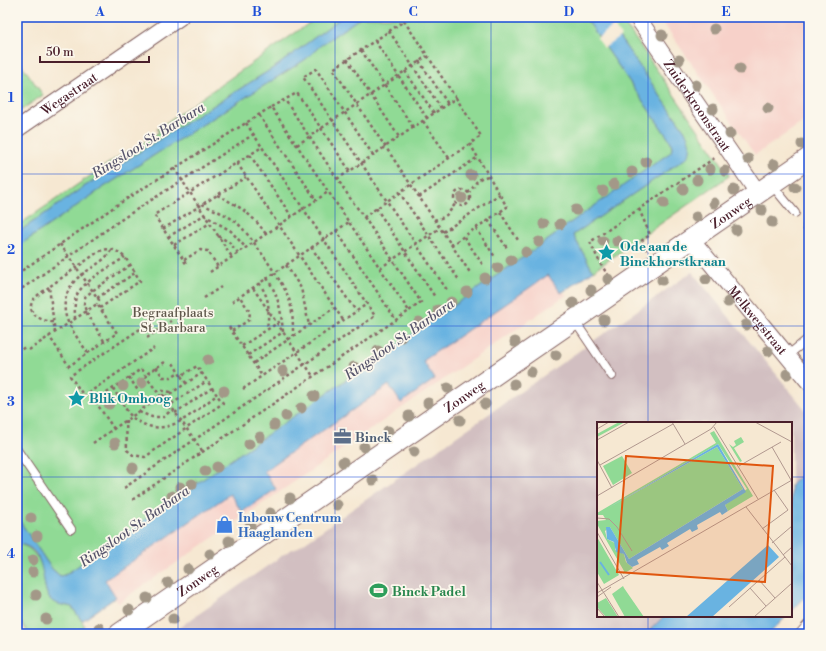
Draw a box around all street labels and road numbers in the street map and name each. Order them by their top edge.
street label: Zuiderkroonstraat [660,57,734,155]
street label: Wegastraat [38,69,101,120]
street label: Zonweg [708,193,755,232]
street label: Melkwegstraat [724,283,790,359]
street label: Zonweg [441,377,488,416]
street label: Zonweg [174,561,221,600]

